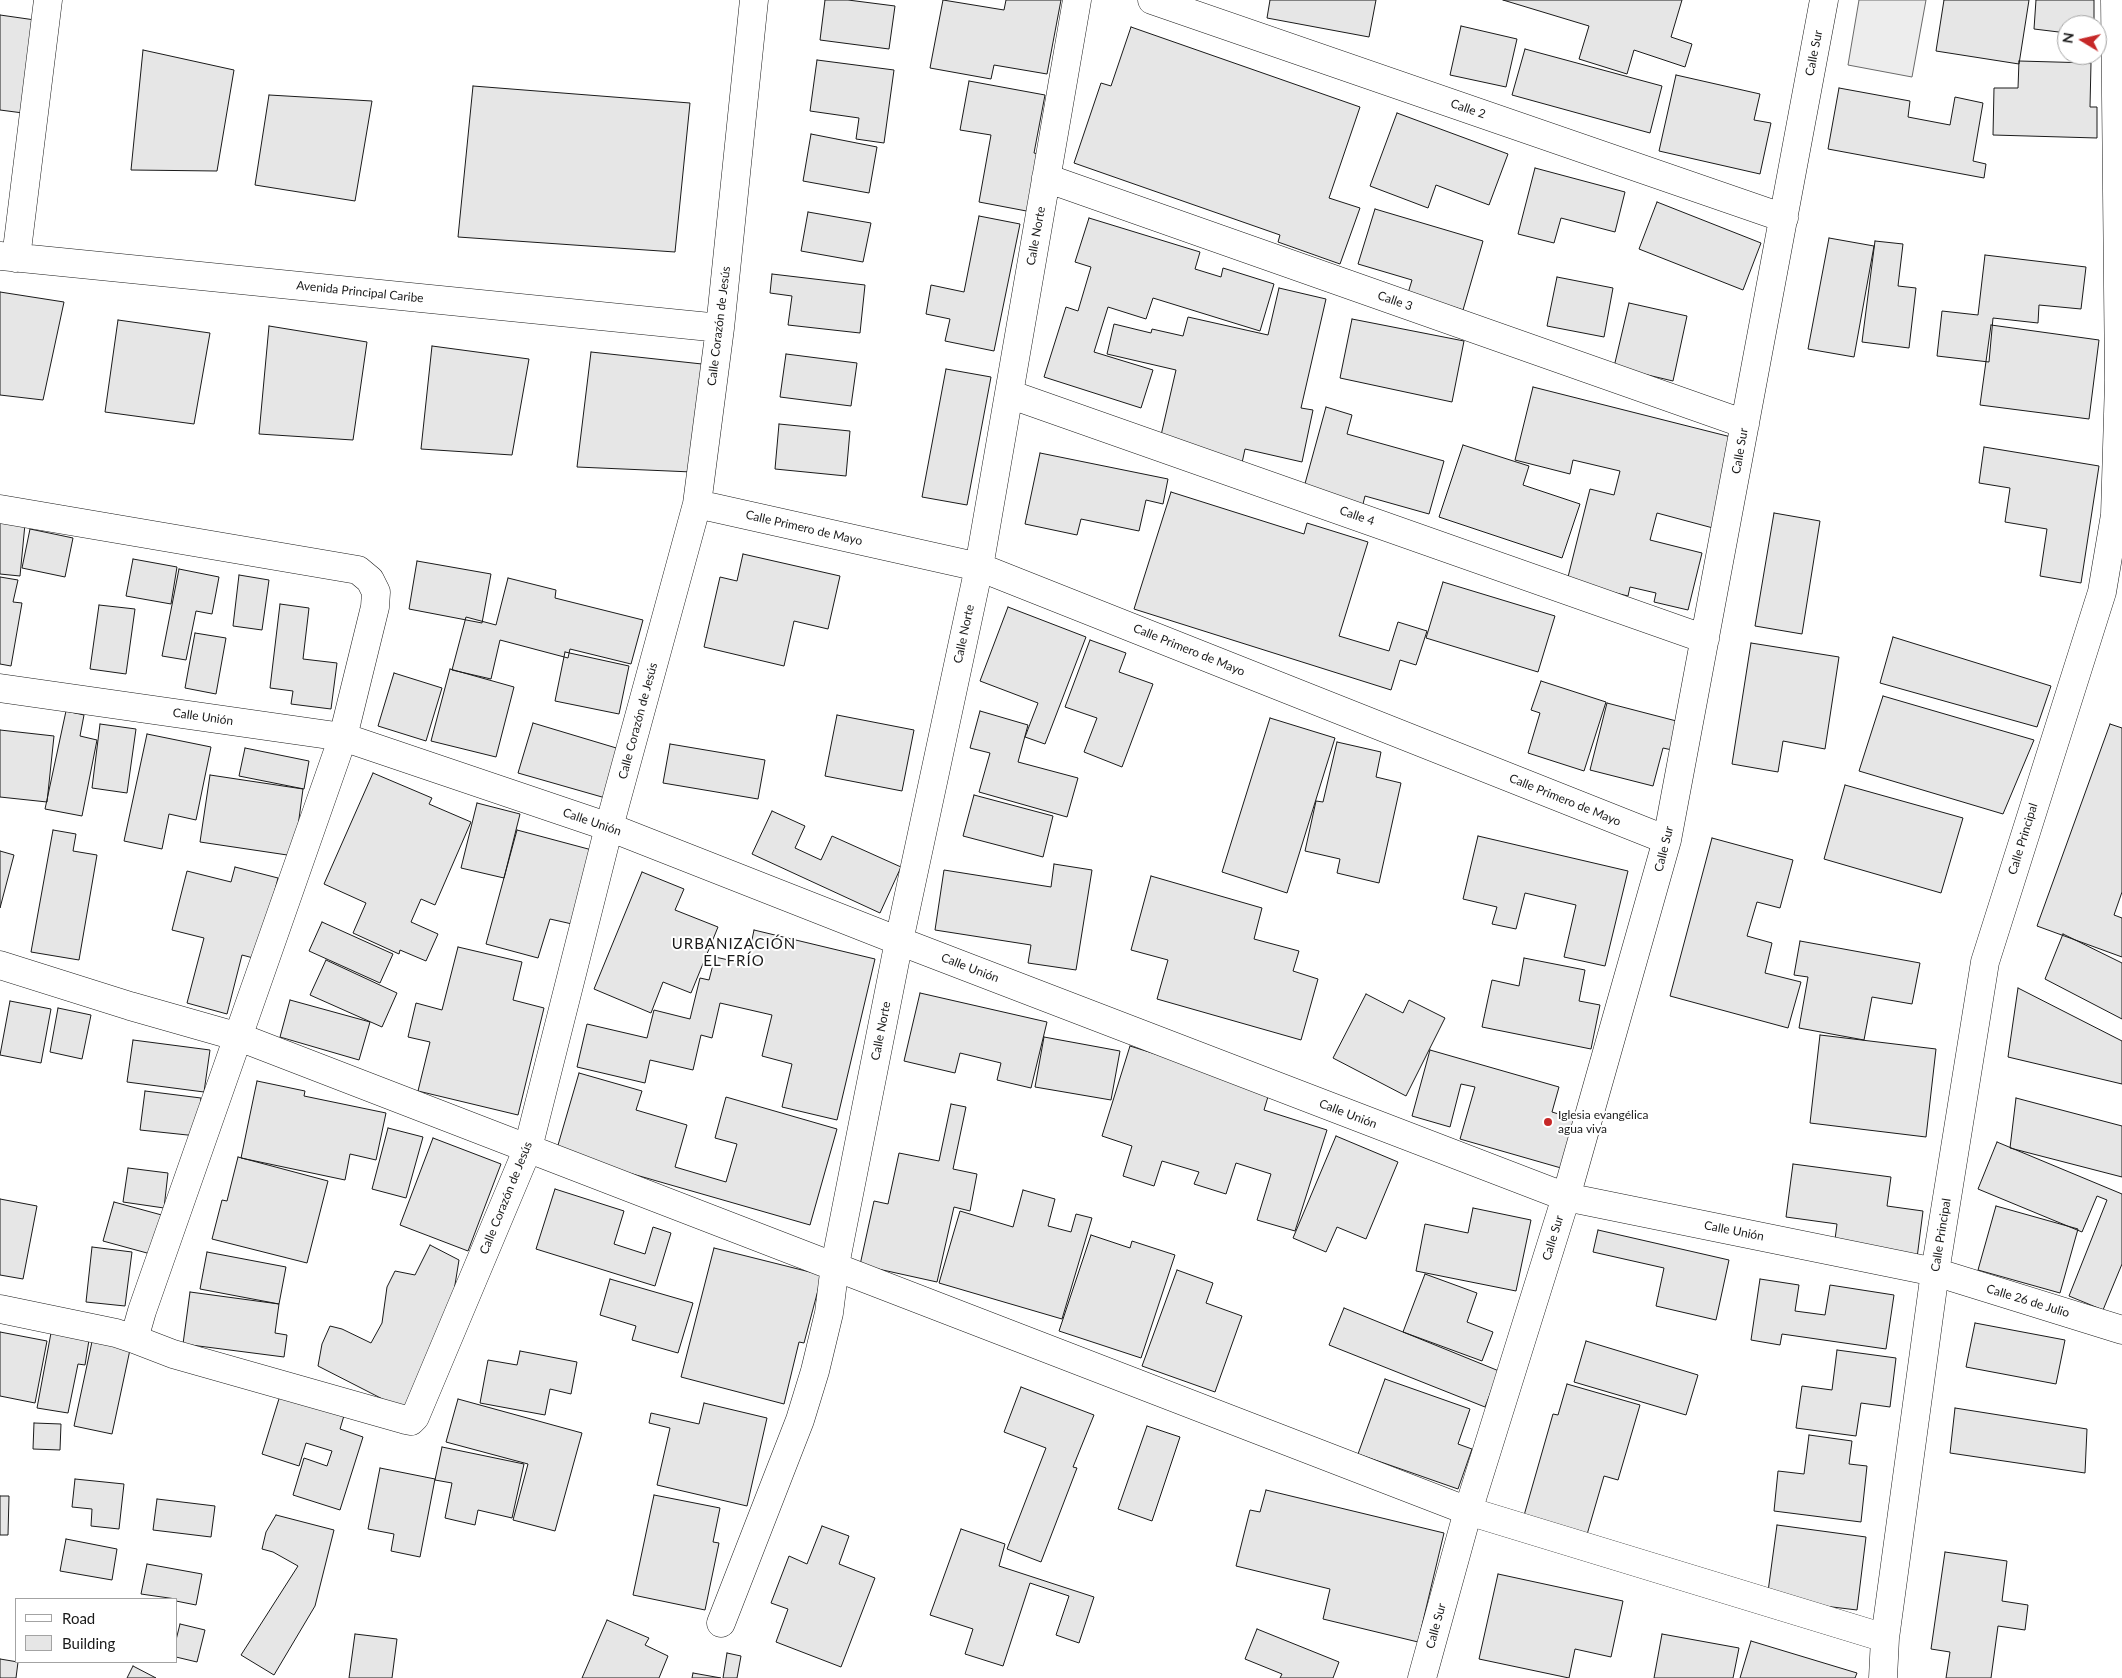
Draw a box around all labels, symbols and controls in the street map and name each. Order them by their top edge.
north arrow [2057,15,2107,65]
street label: Calle Sur [1802,29,1826,77]
text: N [2058,31,2077,44]
street label: Calle 2 [1449,96,1487,122]
street label: Calle Norte [1024,205,1048,267]
street label: Calle Corazón de Jesús [705,265,733,387]
street label: Avenida Principal Caribe [296,278,424,306]
street label: Calle 3 [1376,288,1414,314]
street label: Calle Sur [1729,427,1751,475]
street label: Calle 4 [1338,503,1376,529]
street label: Calle Primero de Mayo [744,508,864,548]
street label: Calle Norte [951,603,977,665]
street label: Calle Primero de Mayo [1131,621,1247,679]
street label: Calle Corazón de Jesús [615,661,661,781]
street label: Calle Unión [172,706,234,728]
street label: Calle Primero de Mayo [1507,771,1623,829]
street label: Calle Principal [2005,801,2041,877]
street label: Calle Unión [561,805,623,839]
street label: Calle Sur [1651,825,1677,873]
district label: URBANIZACIÓN EL FRÍO [670,935,798,970]
street label: Calle Unión [939,950,1001,986]
street label: Calle Norte [868,1000,894,1062]
street label: Calle Unión [1317,1096,1379,1132]
place label: Iglesia evangélica agua viva [1558,1108,1648,1136]
marker: Iglesia evangélica agua viva [1542,1116,1554,1128]
street label: Calle Corazón de Jesús [477,1140,535,1256]
street label: Calle Principal [1928,1197,1954,1273]
street label: Calle Sur [1539,1214,1567,1262]
street label: Calle Unión [1703,1218,1765,1244]
street label: Calle 26 de Julio [1985,1282,2071,1320]
legend [15,1598,178,1663]
street label: Calle Sur [1423,1602,1449,1650]
text: Road [62,1609,95,1627]
text: Building [62,1634,115,1652]

